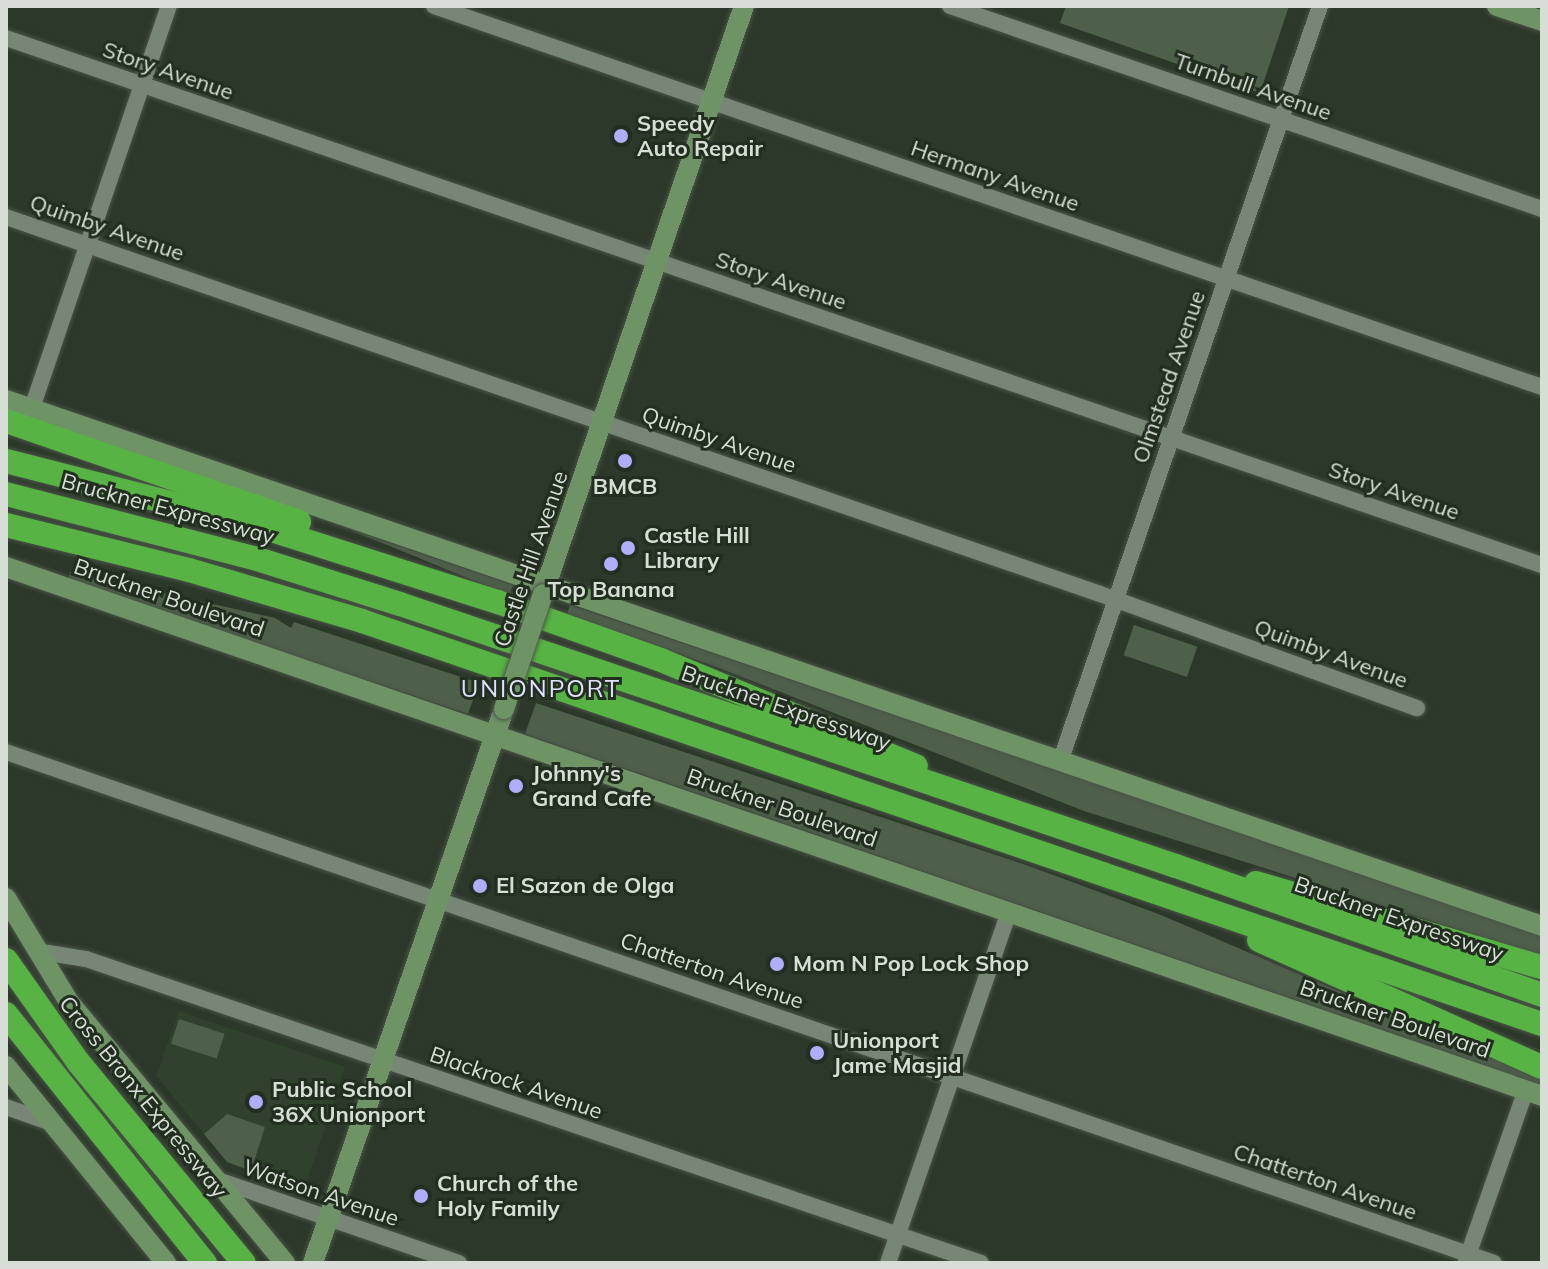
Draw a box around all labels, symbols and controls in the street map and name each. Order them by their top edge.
street label: Story Avenue [99,36,237,106]
street label: Turnbull Avenue [1171,48,1335,126]
place label: Speedy Auto Repair [637,110,763,162]
marker: Speedy Auto Repair [612,127,630,145]
street label: Hermany Avenue [907,135,1083,217]
street label: Quimby Avenue [26,189,188,267]
street label: Story Avenue [712,246,850,316]
street label: Olmstead Avenue [1127,287,1211,467]
street label: Quimby Avenue [638,401,800,479]
marker: BMCB [616,452,634,470]
street label: Story Avenue [1325,456,1463,526]
street label: Bruckner Expressway [59,468,277,550]
street label: Castle Hill Avenue [489,468,573,650]
place label: BMCB [593,474,657,500]
place label: Castle Hill Library [644,522,750,574]
marker: Castle Hill Library [619,539,637,557]
street label: Bruckner Boulevard [70,553,268,643]
marker: Top Banana [602,555,620,573]
place label: Top Banana [547,577,675,603]
street label: Quimby Avenue [1251,614,1411,694]
street label: Bruckner Expressway [678,660,894,756]
district label: UNIONPORT [461,675,621,703]
place label: Johnny's Grand Cafe [532,760,652,812]
street label: Bruckner Boulevard [683,763,881,853]
marker: Johnny's Grand Cafe [507,777,525,795]
street label: Bruckner Expressway [1291,871,1507,967]
place label: El Sazon de Olga [496,873,674,899]
marker: El Sazon de Olga [471,877,489,895]
street label: Chatterton Avenue [617,927,807,1015]
place label: Mom N Pop Lock Shop [793,951,1029,977]
marker: Mom N Pop Lock Shop [768,955,786,973]
street label: Bruckner Boulevard [1296,974,1494,1064]
street label: Cross Bronx Expressway [54,991,232,1203]
place label: Unionport Jame Masjid [833,1027,961,1078]
street label: Blackrock Avenue [426,1041,606,1125]
marker: Unionport Jame Masjid [808,1044,826,1062]
place label: Public School 36X Unionport [272,1076,425,1128]
marker: Public School 36X Unionport [247,1093,265,1111]
street label: Chatterton Avenue [1230,1138,1420,1226]
street label: Watson Avenue [240,1154,402,1232]
place label: Church of the Holy Family [437,1170,578,1222]
marker: Church of the Holy Family [412,1187,430,1205]

